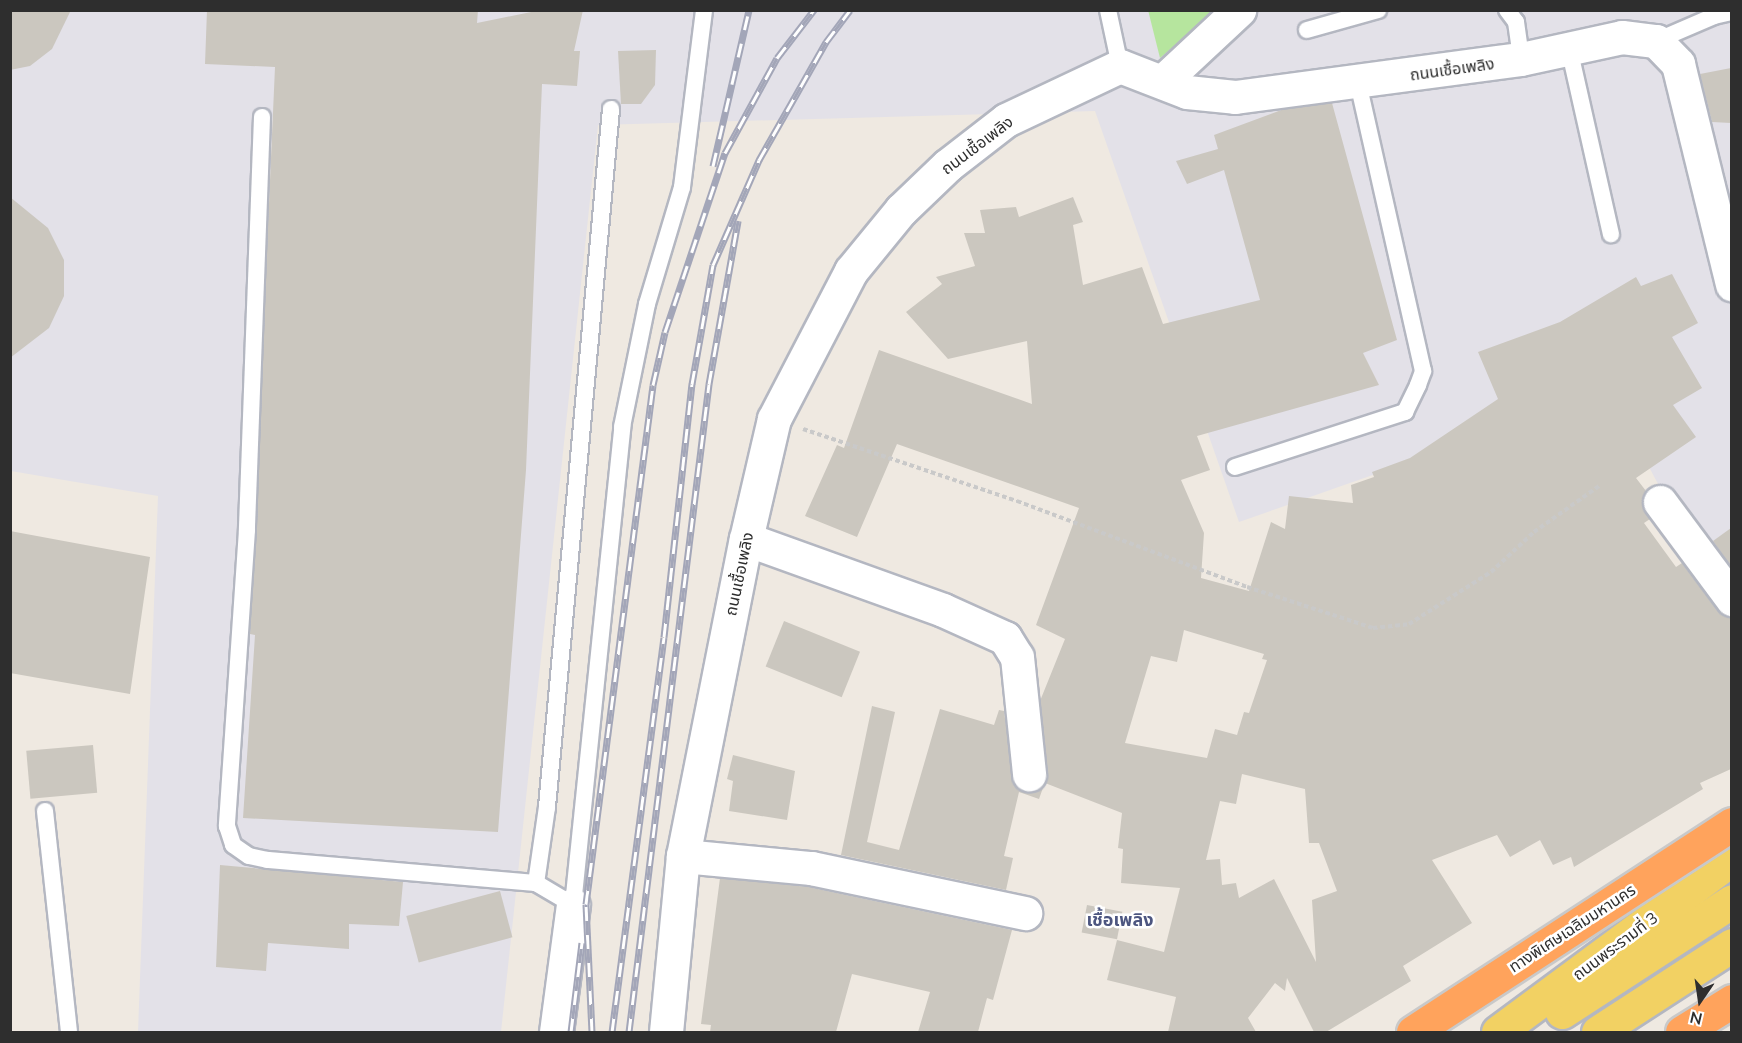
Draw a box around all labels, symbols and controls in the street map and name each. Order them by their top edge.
street label: ถนนเชื้อเพลิง [1409,54,1495,84]
street label: ถนนเชื้อเพลิง [937,112,1017,178]
street label: ถนนเชื้อเพลิง [721,530,757,618]
street label: ทางพิเศษเฉลิมมหานคร [1505,880,1639,976]
street label: ถนนพระรามที่ 3 [1569,908,1661,984]
district label: เชื้อเพลิง [1086,909,1154,931]
north arrow [1670,971,1730,1031]
text: N [1688,1007,1704,1030]

